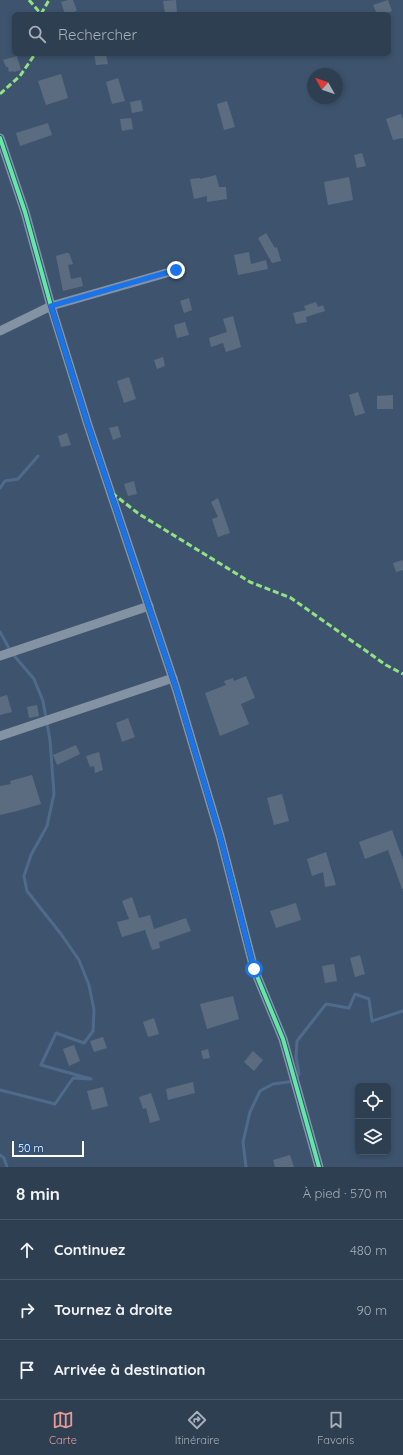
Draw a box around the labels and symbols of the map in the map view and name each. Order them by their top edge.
north arrow [307,68,343,104]
route end [167,261,185,279]
route start [245,960,263,978]
scale bar [12,1139,84,1158]

